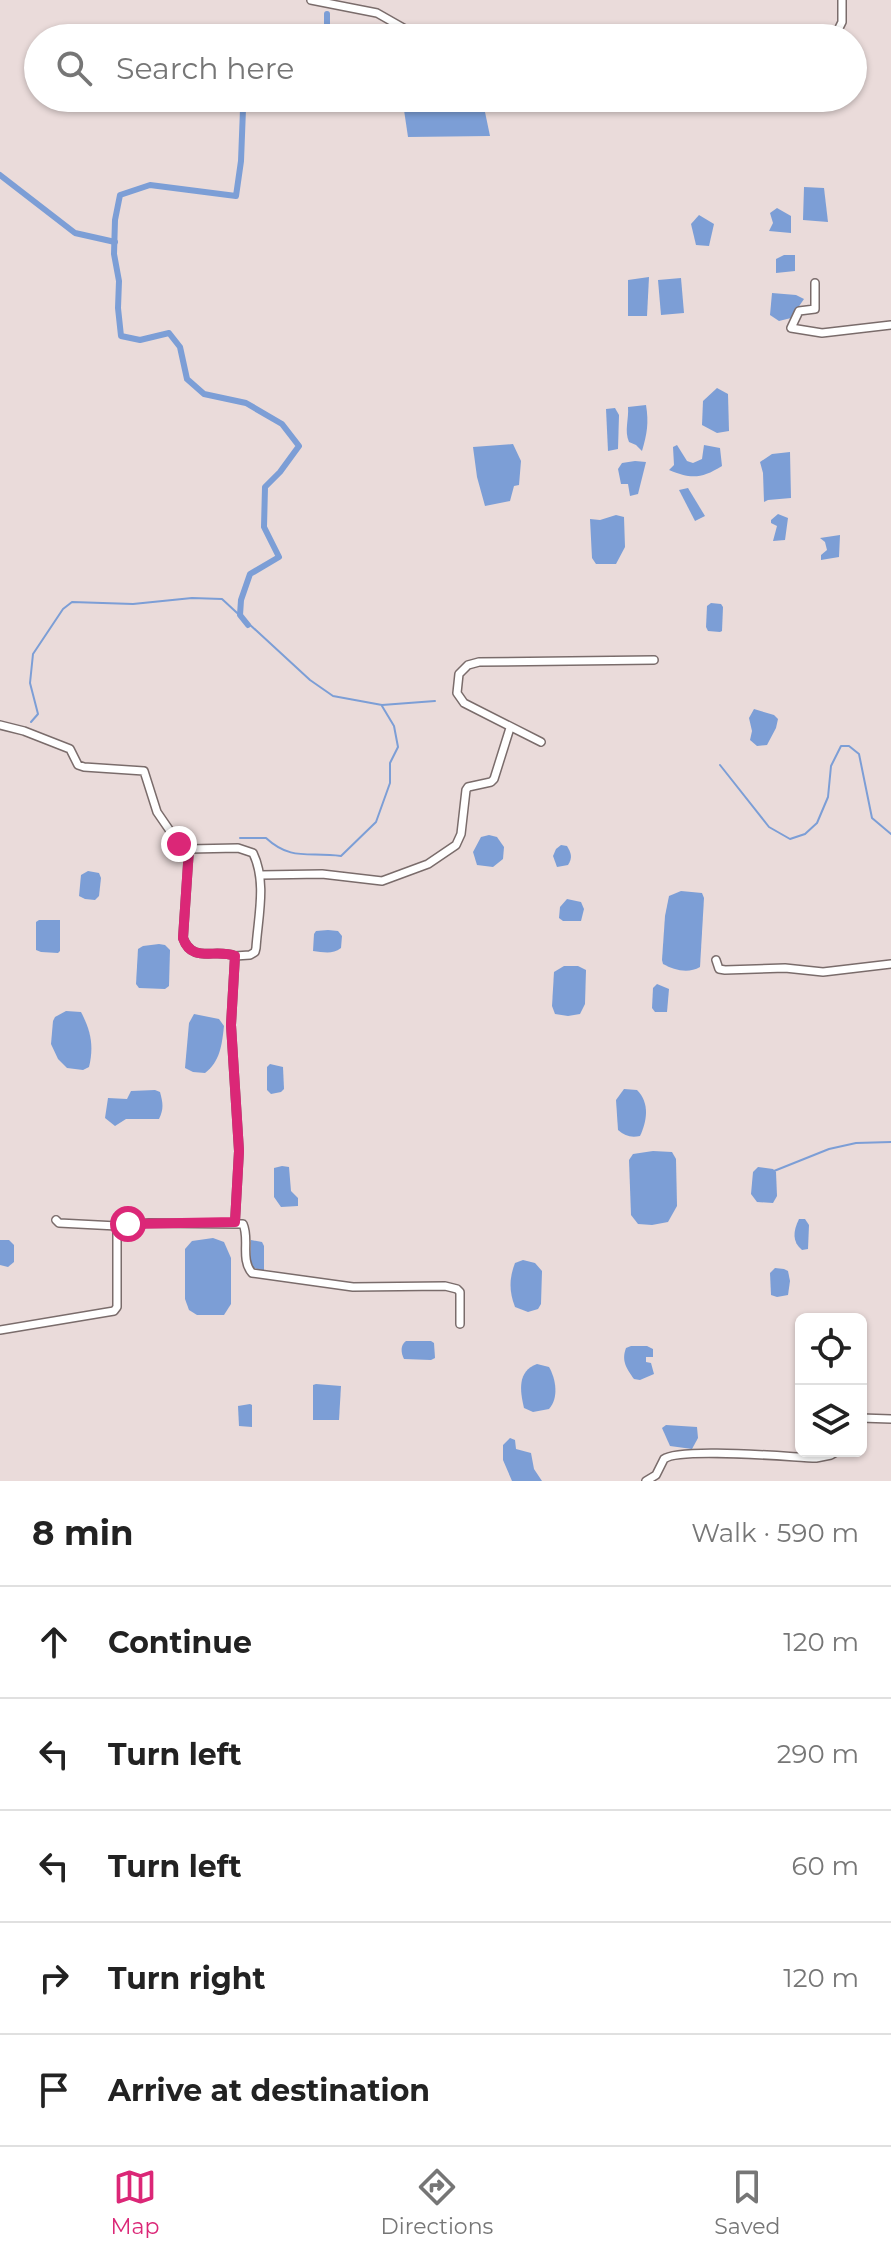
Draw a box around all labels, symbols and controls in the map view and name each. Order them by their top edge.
search box [24,24,867,112]
icon: search [52,46,96,90]
text: Search here [116,50,294,87]
route end [161,826,197,862]
route start [110,1206,146,1242]
map controls [795,1313,867,1457]
button: locate [795,1313,867,1385]
button: layers [795,1385,867,1457]
text: 8 min [32,1512,133,1554]
text: Walk · 590 m [691,1517,859,1549]
icon: ahead [32,1620,76,1664]
text: Continue [108,1624,252,1661]
text: 120 m [783,1626,859,1658]
icon: left [32,1732,76,1776]
text: Turn left [108,1736,241,1773]
text: 290 m [777,1738,859,1770]
icon: left [32,1844,76,1888]
text: Turn left [108,1848,241,1885]
text: 60 m [792,1850,859,1882]
icon: right [32,1956,76,2000]
text: Turn right [108,1960,265,1997]
text: 120 m [783,1962,859,1994]
icon: arrive [32,2068,76,2112]
text: Arrive at destination [108,2072,430,2109]
tab: Map [111,2165,159,2240]
tab: Directions [381,2165,493,2240]
tab: Saved [714,2165,780,2240]

